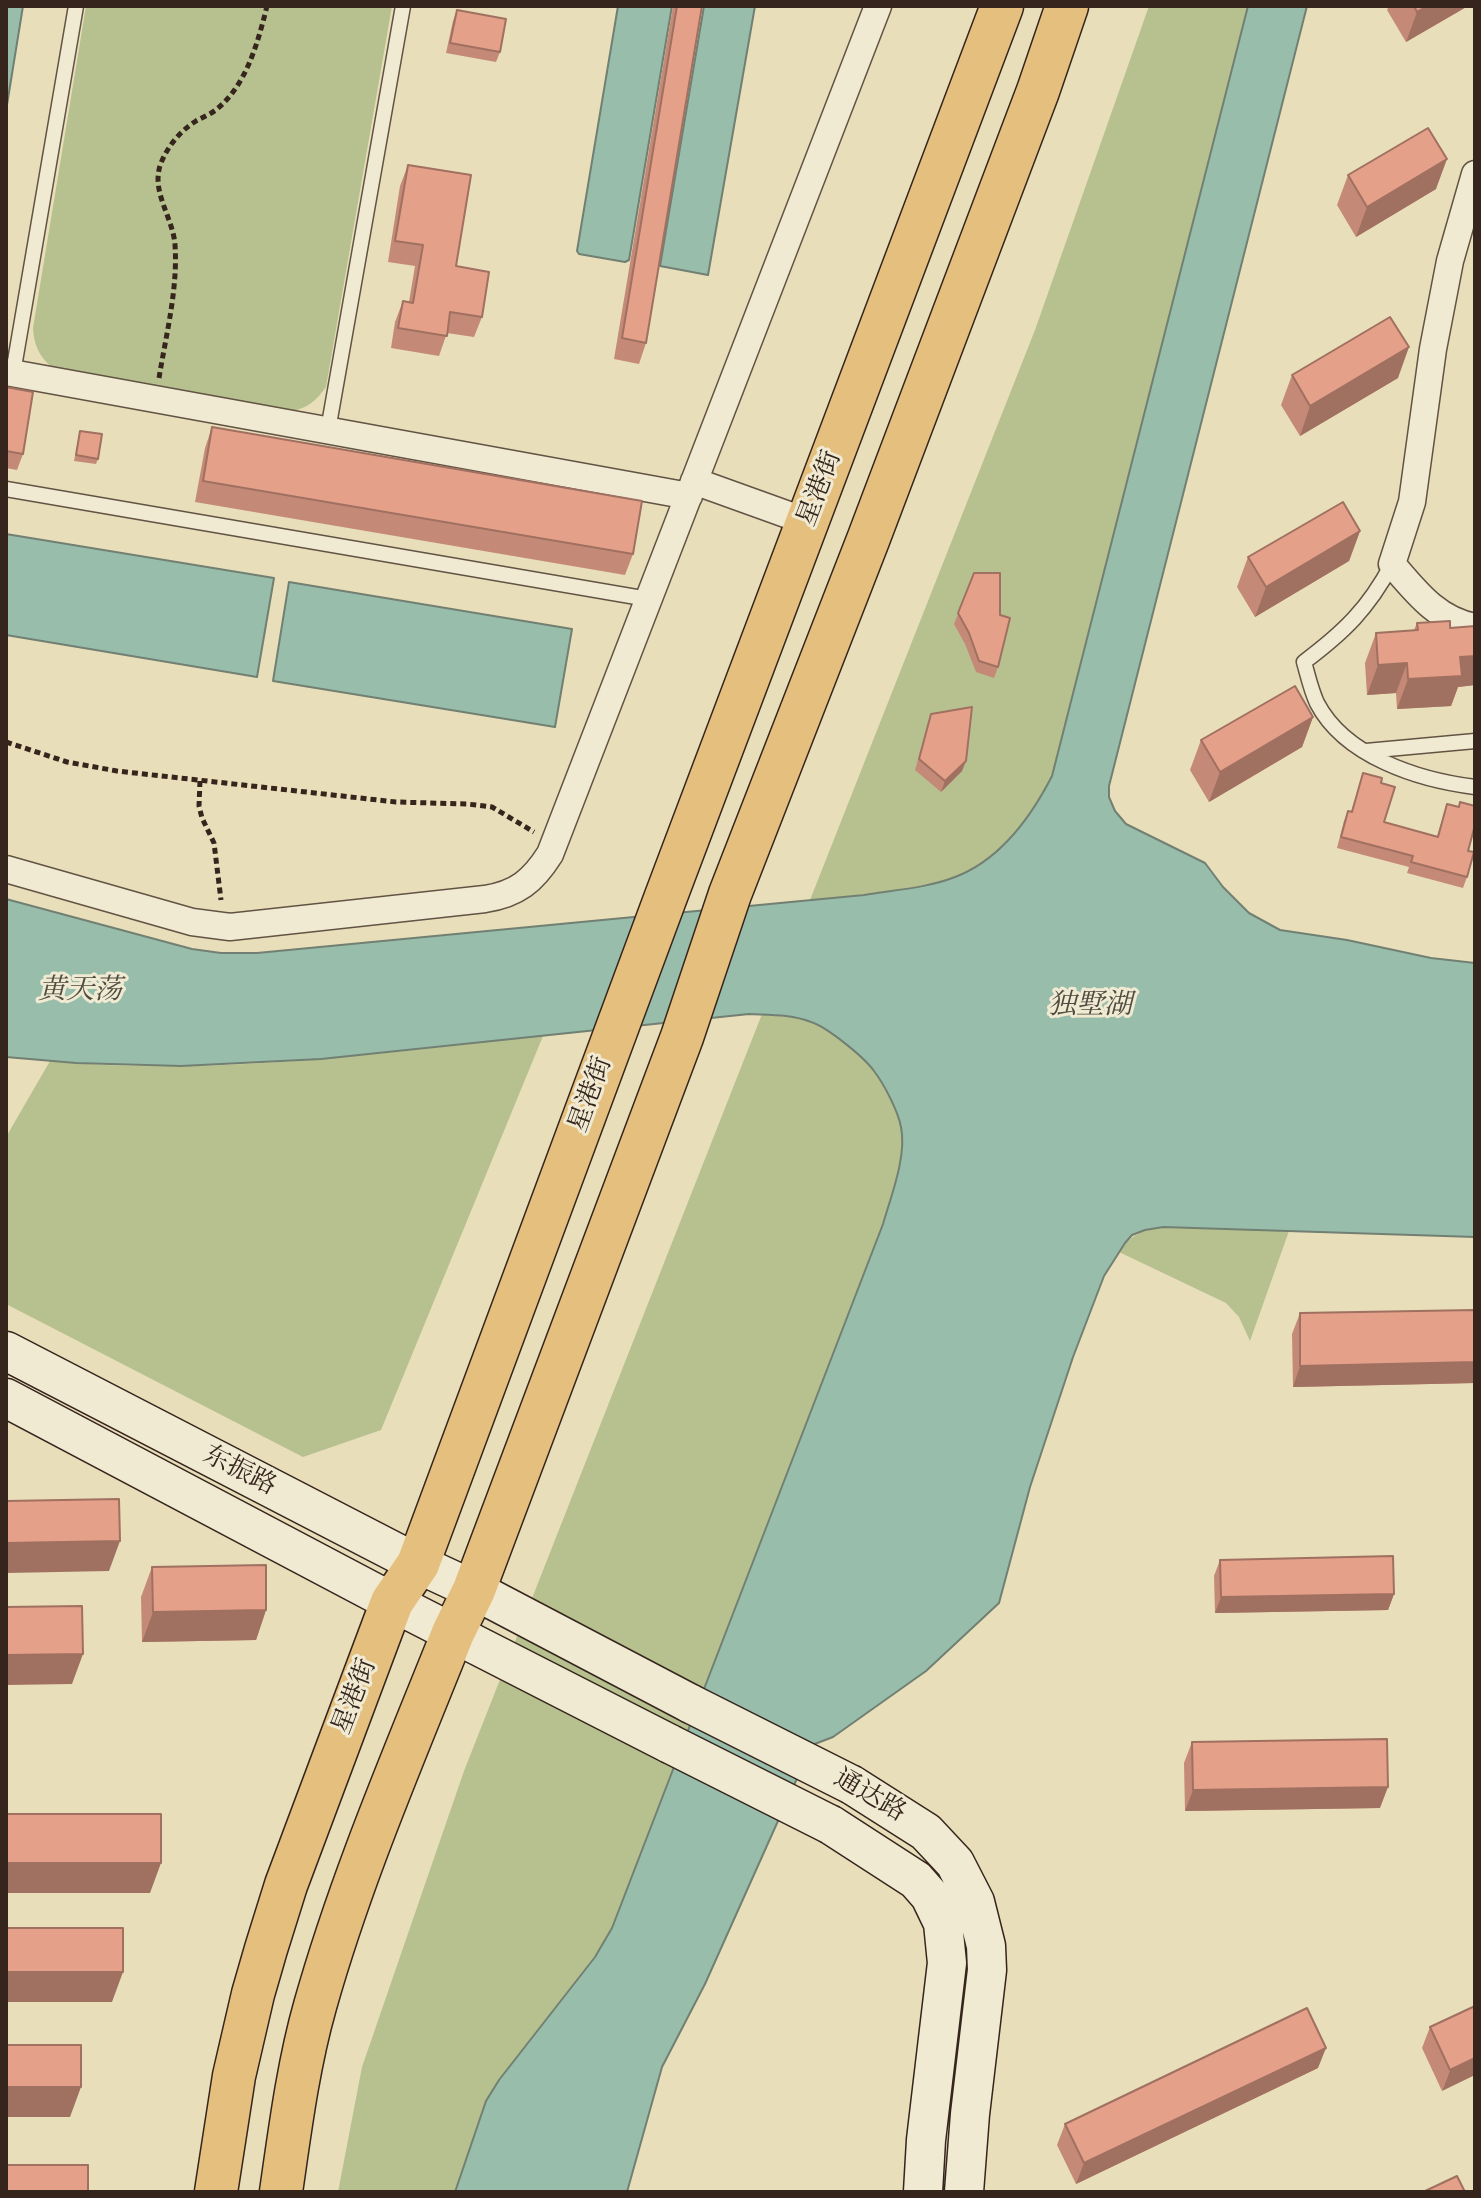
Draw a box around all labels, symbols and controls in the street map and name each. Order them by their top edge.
street label: 星港街 [792,447,850,531]
water label: 黄天荡 [38,975,122,1009]
water label: 独墅湖 [1048,990,1132,1024]
street label: 星港街 [564,1053,620,1137]
street label: 东振路 [197,1440,281,1504]
street label: 星港街 [327,1655,385,1739]
street label: 通达路 [827,1764,911,1830]

